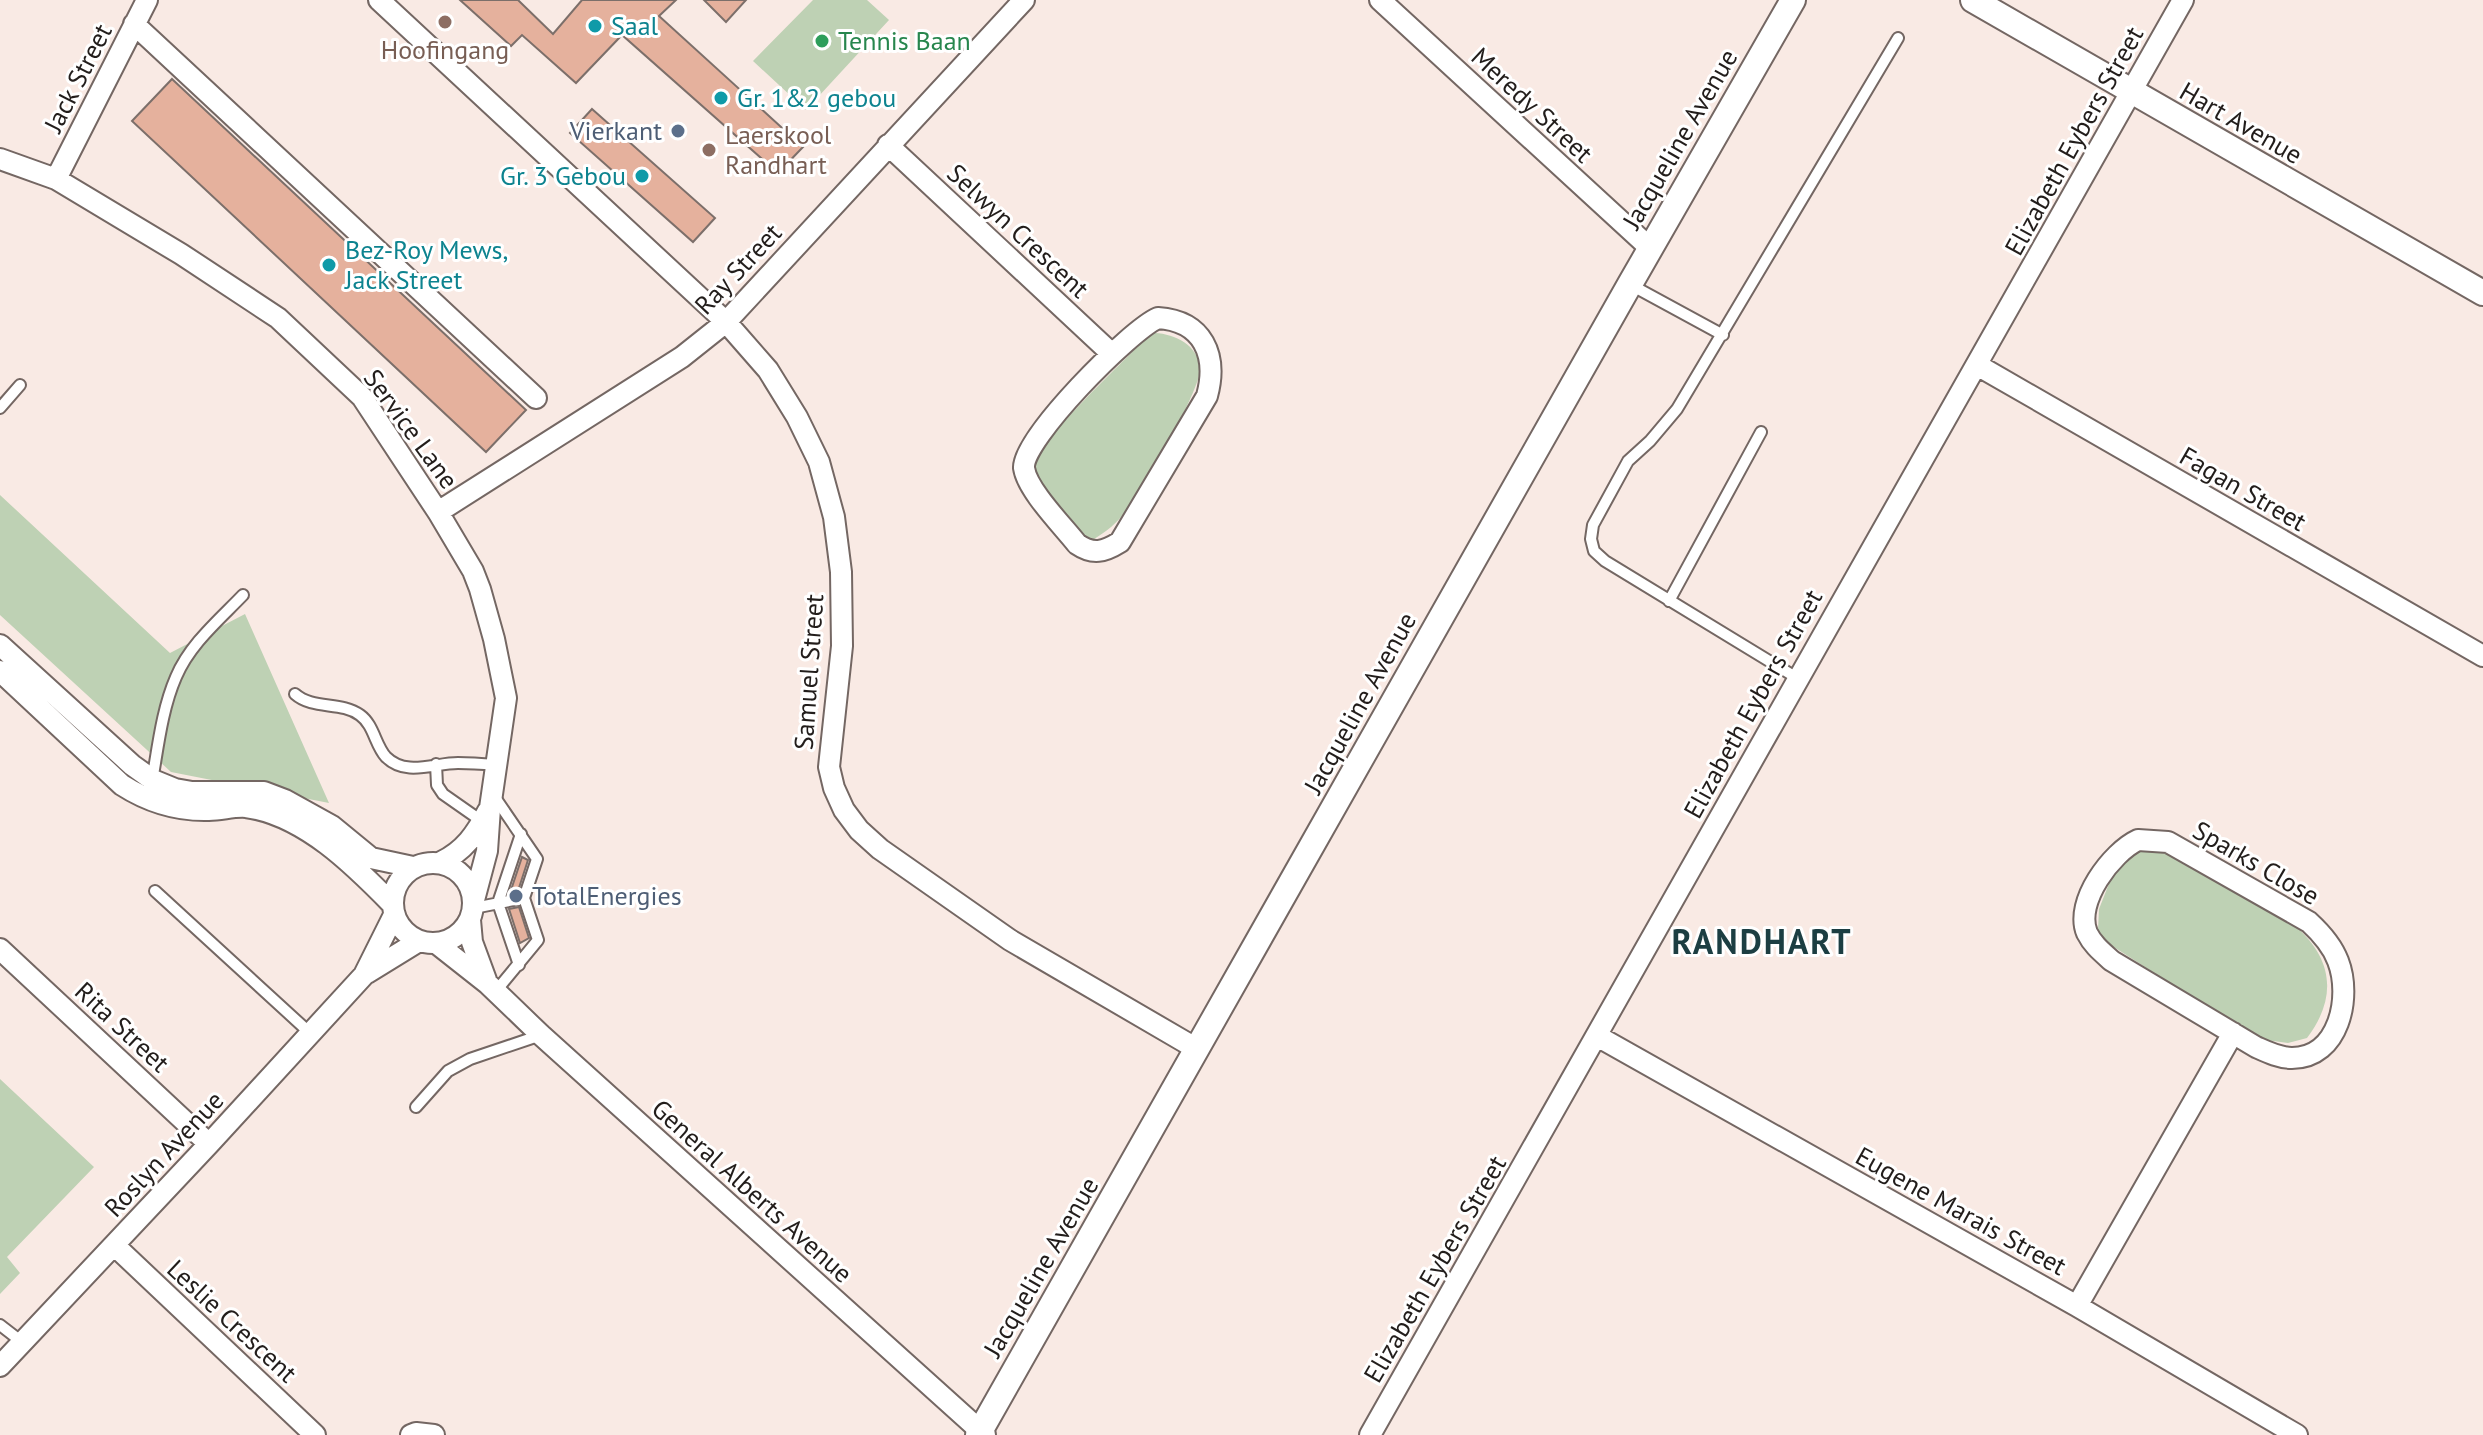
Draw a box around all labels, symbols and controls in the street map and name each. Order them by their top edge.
place label: Saal [611,9,659,42]
marker: Hoofingang [436,13,454,31]
marker: Saal [586,17,604,35]
street label: Jack Street [36,18,119,138]
street label: Elizabeth Eybers Street [1997,20,2150,261]
place label: Tennis Baan [838,24,971,57]
marker: Tennis Baan [813,32,831,50]
place label: Hoofingang [381,33,509,66]
street label: Meredy Street [1465,40,1600,169]
street label: Jacqueline Avenue [1614,43,1744,235]
street label: Hart Avenue [2174,74,2308,171]
place label: Gr. 1&2 gebou [737,81,896,114]
marker: Gr. 1&2 gebou [712,89,730,107]
place label: Vierkant [569,114,662,147]
place label: Laerskool Randhart [725,118,832,181]
marker: Vierkant [669,122,687,140]
marker: Laerskool Randhart [700,141,718,159]
street label: Selwyn Crescent [941,157,1096,305]
place label: Gr. 3 Gebou [500,159,626,192]
marker: Gr. 3 Gebou [633,167,651,185]
street label: Ray Street [687,216,788,321]
place label: Bez-Roy Mews, Jack Street [344,233,508,296]
marker: Bez-Roy Mews, Jack Street [320,256,338,274]
street label: Service Lane [357,362,466,495]
street label: Fagan Street [2174,439,2313,538]
street label: Elizabeth Eybers Street [1676,583,1829,824]
street label: Samuel Street [787,593,830,751]
street label: Jacqueline Avenue [1296,606,1423,800]
street label: Sparks Close [2187,813,2325,912]
place label: TotalEnergies [532,879,682,912]
marker: TotalEnergies [507,887,525,905]
district label: RANDHART [1672,919,1852,963]
street label: Rita Street [68,974,177,1079]
street label: Roslyn Avenue [97,1084,230,1224]
street label: General Alberts Avenue [645,1092,860,1289]
street label: Eugene Marais Street [1850,1139,2073,1282]
street label: Elizabeth Eybers Street [1356,1149,1513,1388]
street label: Jacqueline Avenue [975,1171,1105,1363]
street label: Leslie Crescent [161,1252,304,1389]

